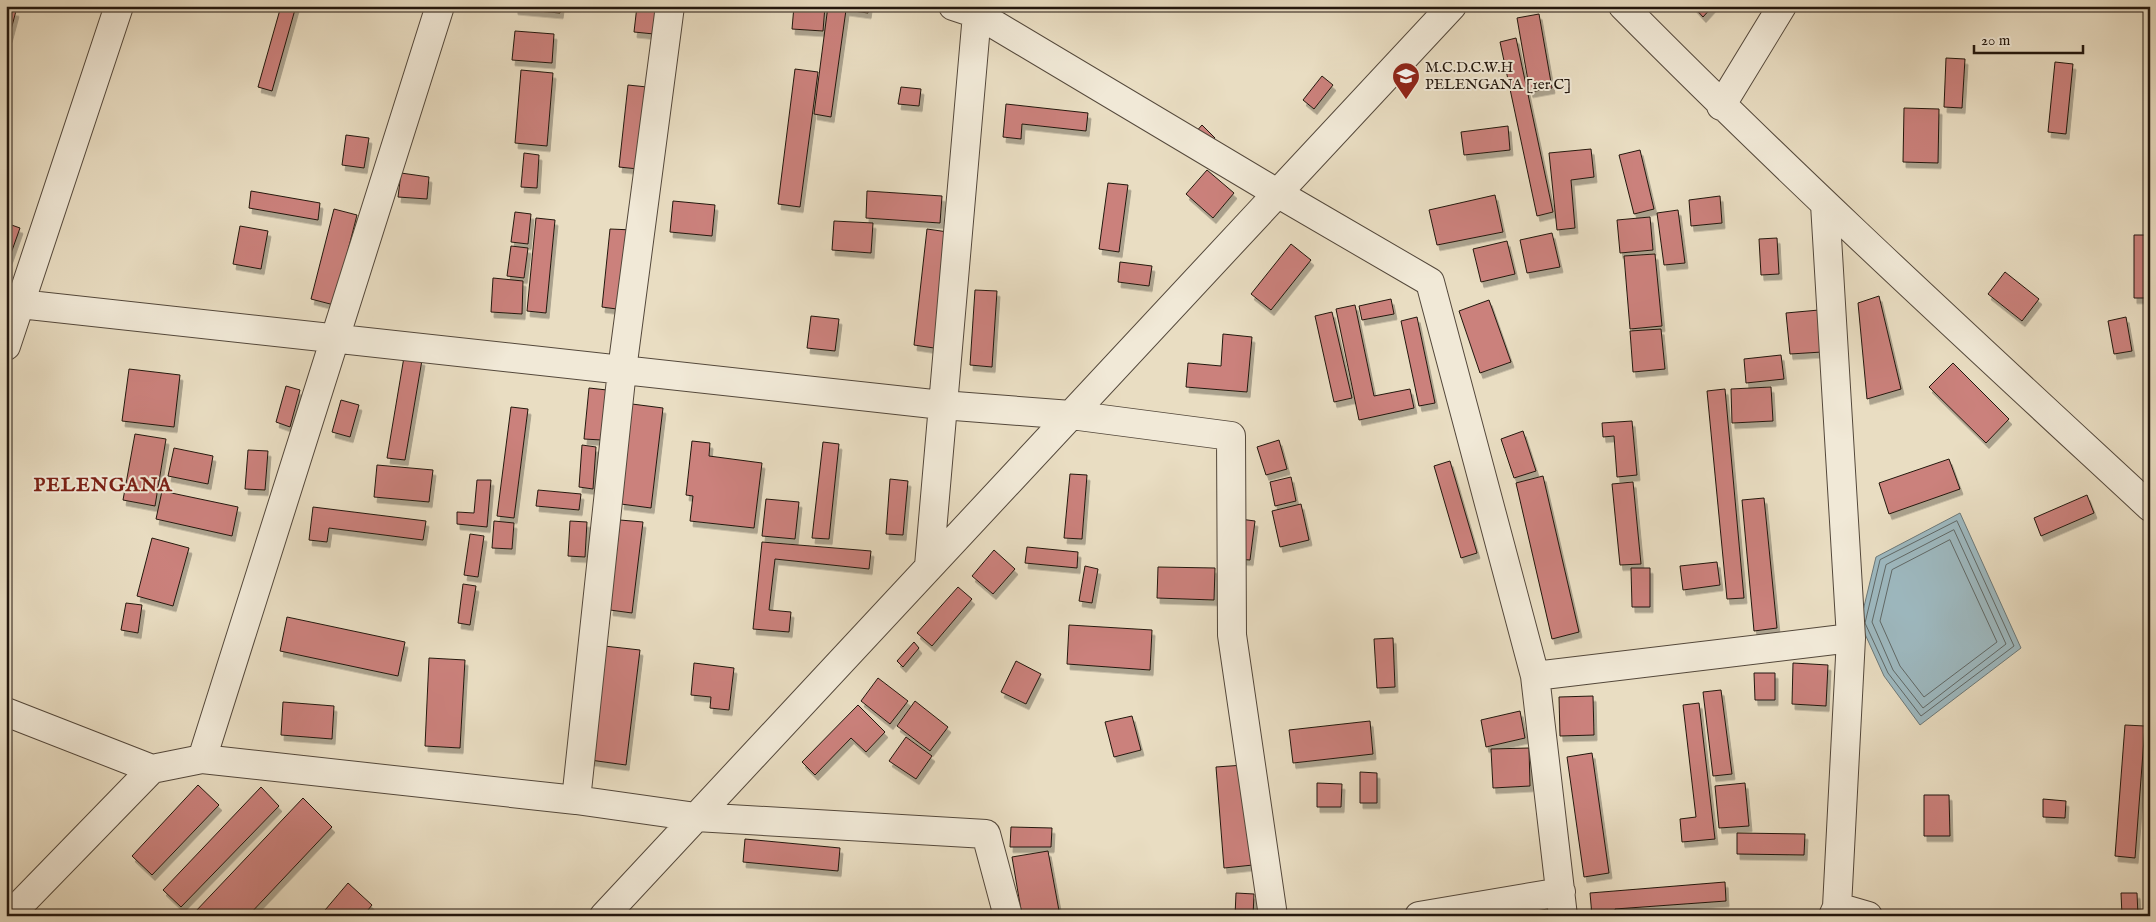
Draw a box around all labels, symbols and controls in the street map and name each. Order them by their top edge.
scale bar [1974,22,2082,54]
text: 20 m [1981,31,2011,50]
place label: M.C.D.C.W.H PELENGANA [1er C] [1425,58,1571,94]
school or university icon: M.C.D.C.W.H PELENGANA [1er C] [1391,61,1421,100]
district label: PELENGANA [33,473,173,498]

